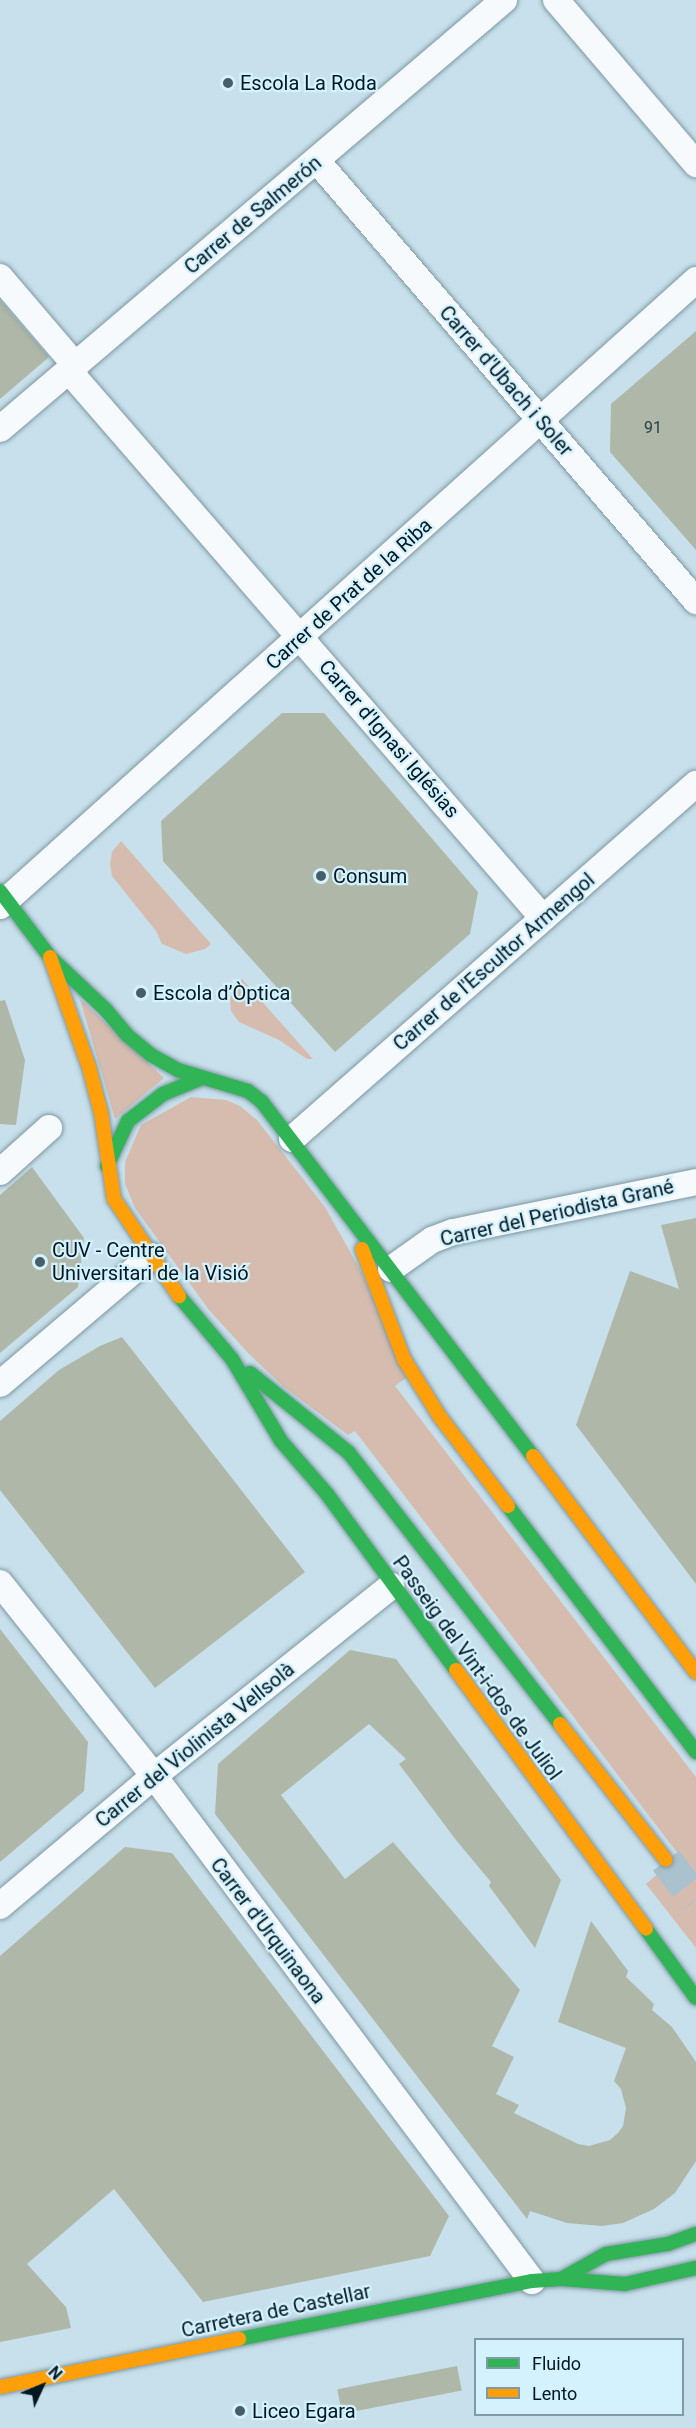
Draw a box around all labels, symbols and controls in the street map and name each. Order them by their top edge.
place label: Escola La Roda [240,71,377,95]
marker: Escola La Roda [221,76,235,90]
street label: Carrer de Salmerón [180,151,326,279]
street label: Carrer d'Ubach i Soler [434,301,578,461]
house number: 91 [644,418,662,438]
street label: Carrer de Prat de la Riba [261,513,437,675]
street label: Carrer d'Ignasi Iglésias [314,655,464,823]
place label: Consum [333,864,407,888]
street label: Carrer de l'Escultor Armengol [388,868,600,1056]
marker: Consum [314,869,328,883]
place label: Escola d’Òptica [153,981,290,1005]
marker: Escola d’Òptica [134,986,148,1000]
street label: Carrer del Periodista Grané [438,1174,676,1252]
place label: CUV - Centre Universitari de la Visió [52,1238,249,1285]
marker: CUV - Centre Universitari de la Visió [33,1255,47,1269]
street label: Passeig del Vint-i-dos de Juliol [388,1551,566,1785]
street label: Carrer del Violinista Vellsolà [91,1657,299,1833]
street label: Carrer d'Urquinaona [205,1853,331,2009]
street label: Carretera de Castellar [179,2279,373,2343]
legend [474,2338,684,2416]
text: Fluido [532,2353,581,2374]
north arrow [12,2356,72,2416]
text: N [45,2362,66,2384]
text: Lento [532,2383,577,2404]
place label: Liceo Egara [252,2399,356,2423]
marker: Liceo Egara [233,2404,247,2418]

